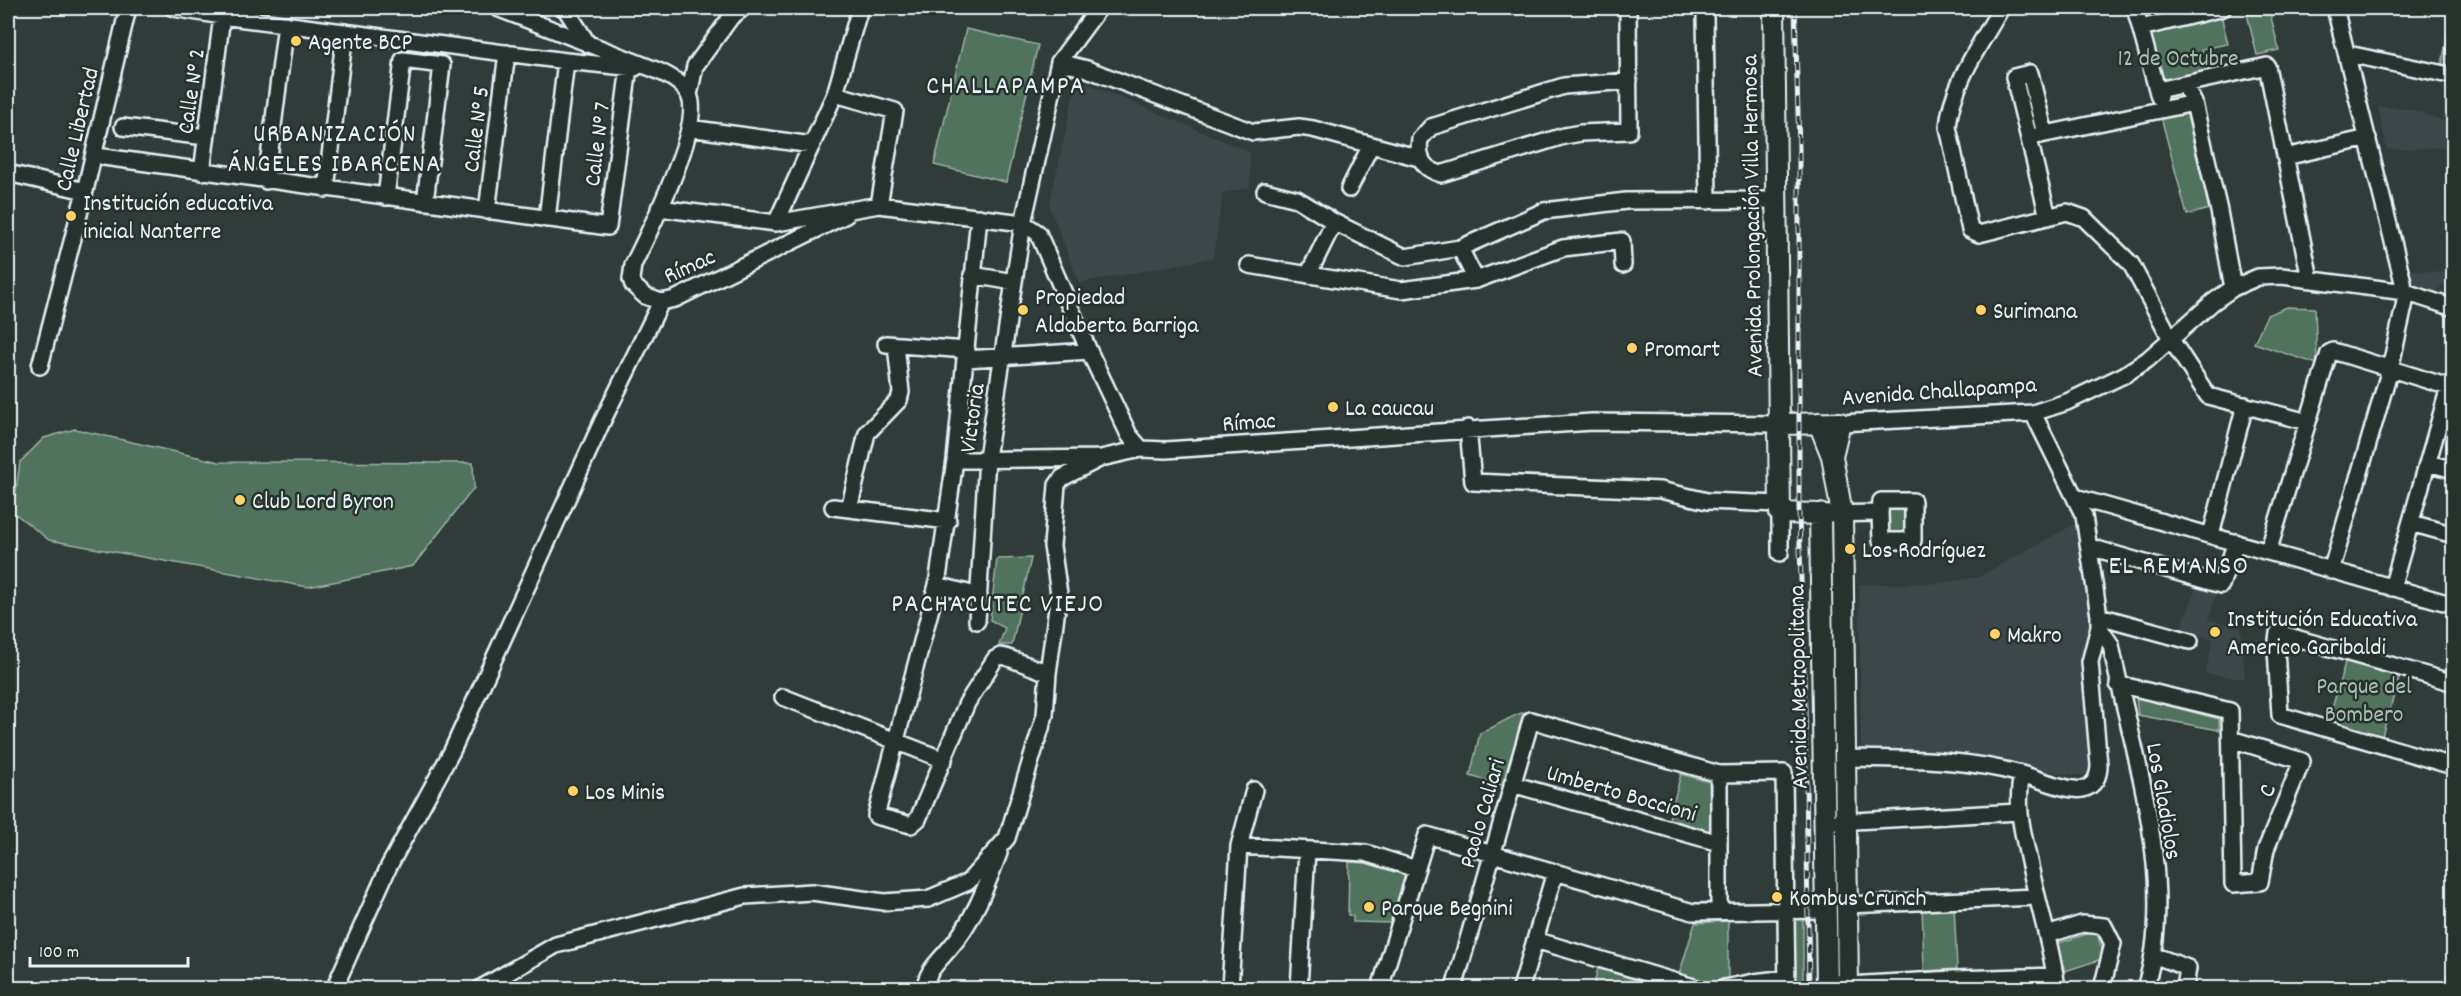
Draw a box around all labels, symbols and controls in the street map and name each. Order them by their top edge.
place label: Agente BCP [308,27,412,61]
marker: Agente BCP [289,34,303,48]
park label: 12 de Octubre [2117,43,2239,77]
street label: Calle N° 2 [170,46,216,136]
street label: Avenida Prolongación Villa Hermosa [1734,54,1774,378]
street label: Calle Libertad [48,64,110,195]
district label: CHALLAPAMPA [926,69,1086,106]
street label: Calle N° 5 [456,84,500,174]
street label: Calle N° 7 [577,100,621,189]
district label: URBANIZACIÓN ÁNGELES IBARCENA [228,117,442,184]
place label: Institución educativa inicial Nanterre [83,188,274,250]
marker: Institución educativa inicial Nanterre [64,209,78,223]
street label: Rímac [659,241,722,294]
place label: Propiedad Aldaberta Barriga [1035,282,1199,344]
place label: Surimana [1993,296,2078,330]
marker: Propiedad Aldaberta Barriga [1016,303,1030,317]
marker: Surimana [1974,303,1988,317]
place label: Promart [1644,334,1720,368]
marker: Promart [1625,341,1639,355]
street label: Avenida Challapampa [1841,369,2038,417]
street label: Victoria [952,381,996,455]
place label: La caucau [1345,393,1434,427]
marker: La caucau [1326,400,1340,414]
street label: Rímac [1221,405,1277,443]
place label: Club Lord Byron [252,486,394,520]
marker: Club Lord Byron [233,493,247,507]
place label: Los Rodríguez [1862,535,1986,569]
marker: Los Rodríguez [1843,542,1857,556]
district label: EL REMANSO [2108,548,2250,587]
street label: Avenida Metropolitana [1781,584,1819,789]
district label: PACHACUTEC VIEJO [891,587,1105,624]
place label: Institución Educativa Americo Garibaldi [2227,604,2418,666]
place label: Makro [2007,620,2062,654]
marker: Institución Educativa Americo Garibaldi [2208,625,2222,639]
marker: Makro [1988,627,2002,641]
park label: Parque del Bombero [2316,671,2412,733]
street label: Los Gladiolos [2135,740,2189,863]
street label: Paolo Caliari [1452,755,1516,873]
street label: Umberto Boccioni [1542,757,1700,833]
place label: Los Minis [585,777,665,811]
street label: C [2251,779,2287,803]
marker: Los Minis [566,784,580,798]
place label: Kombus Crunch [1789,883,1926,917]
marker: Kombus Crunch [1770,890,1784,904]
place label: Parque Begnini [1381,893,1513,927]
marker: Parque Begnini [1362,900,1376,914]
scale bar [30,930,188,968]
text: 100 m [39,941,79,966]

